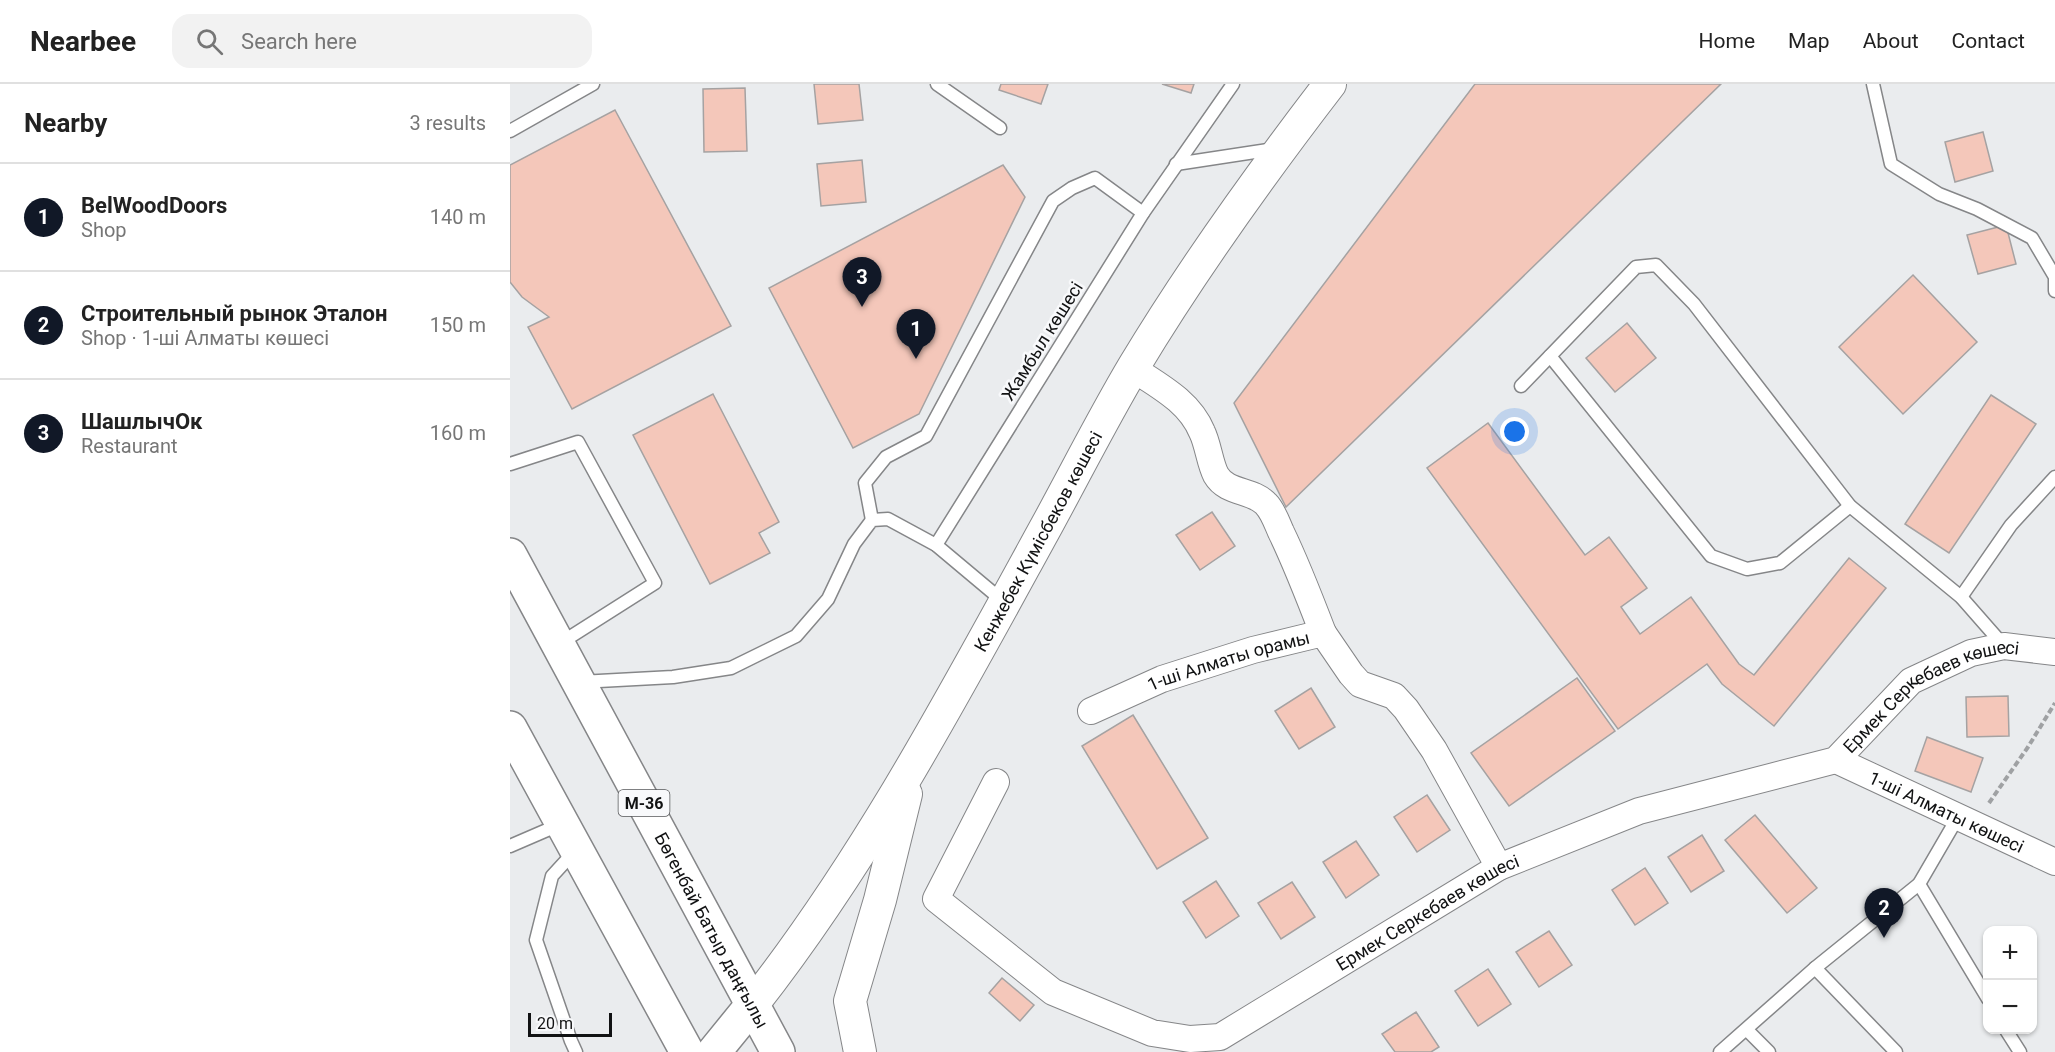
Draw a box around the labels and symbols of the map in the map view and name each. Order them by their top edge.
pin: 3 [842,258,882,307]
street label: Жамбыл көшесі [997,278,1087,404]
pin: 1 [896,310,936,359]
your location [1500,417,1529,446]
street label: Кенжебек Күмісбеков көшесі [969,427,1106,655]
street label: 1-ші Алматы орамы [1144,626,1312,695]
street label: Ермек Серкебаев көшесі [1838,635,2021,757]
street label: 1-ші Алматы көшесі [1866,766,2028,857]
road number: M-36 [618,790,670,816]
street label: Бөгенбай Батыр даңғылы [651,828,773,1031]
street label: Ермек Серкебаев көшесі [1332,850,1522,974]
pin: 2 [1864,888,1904,938]
scale bar [528,1010,612,1038]

